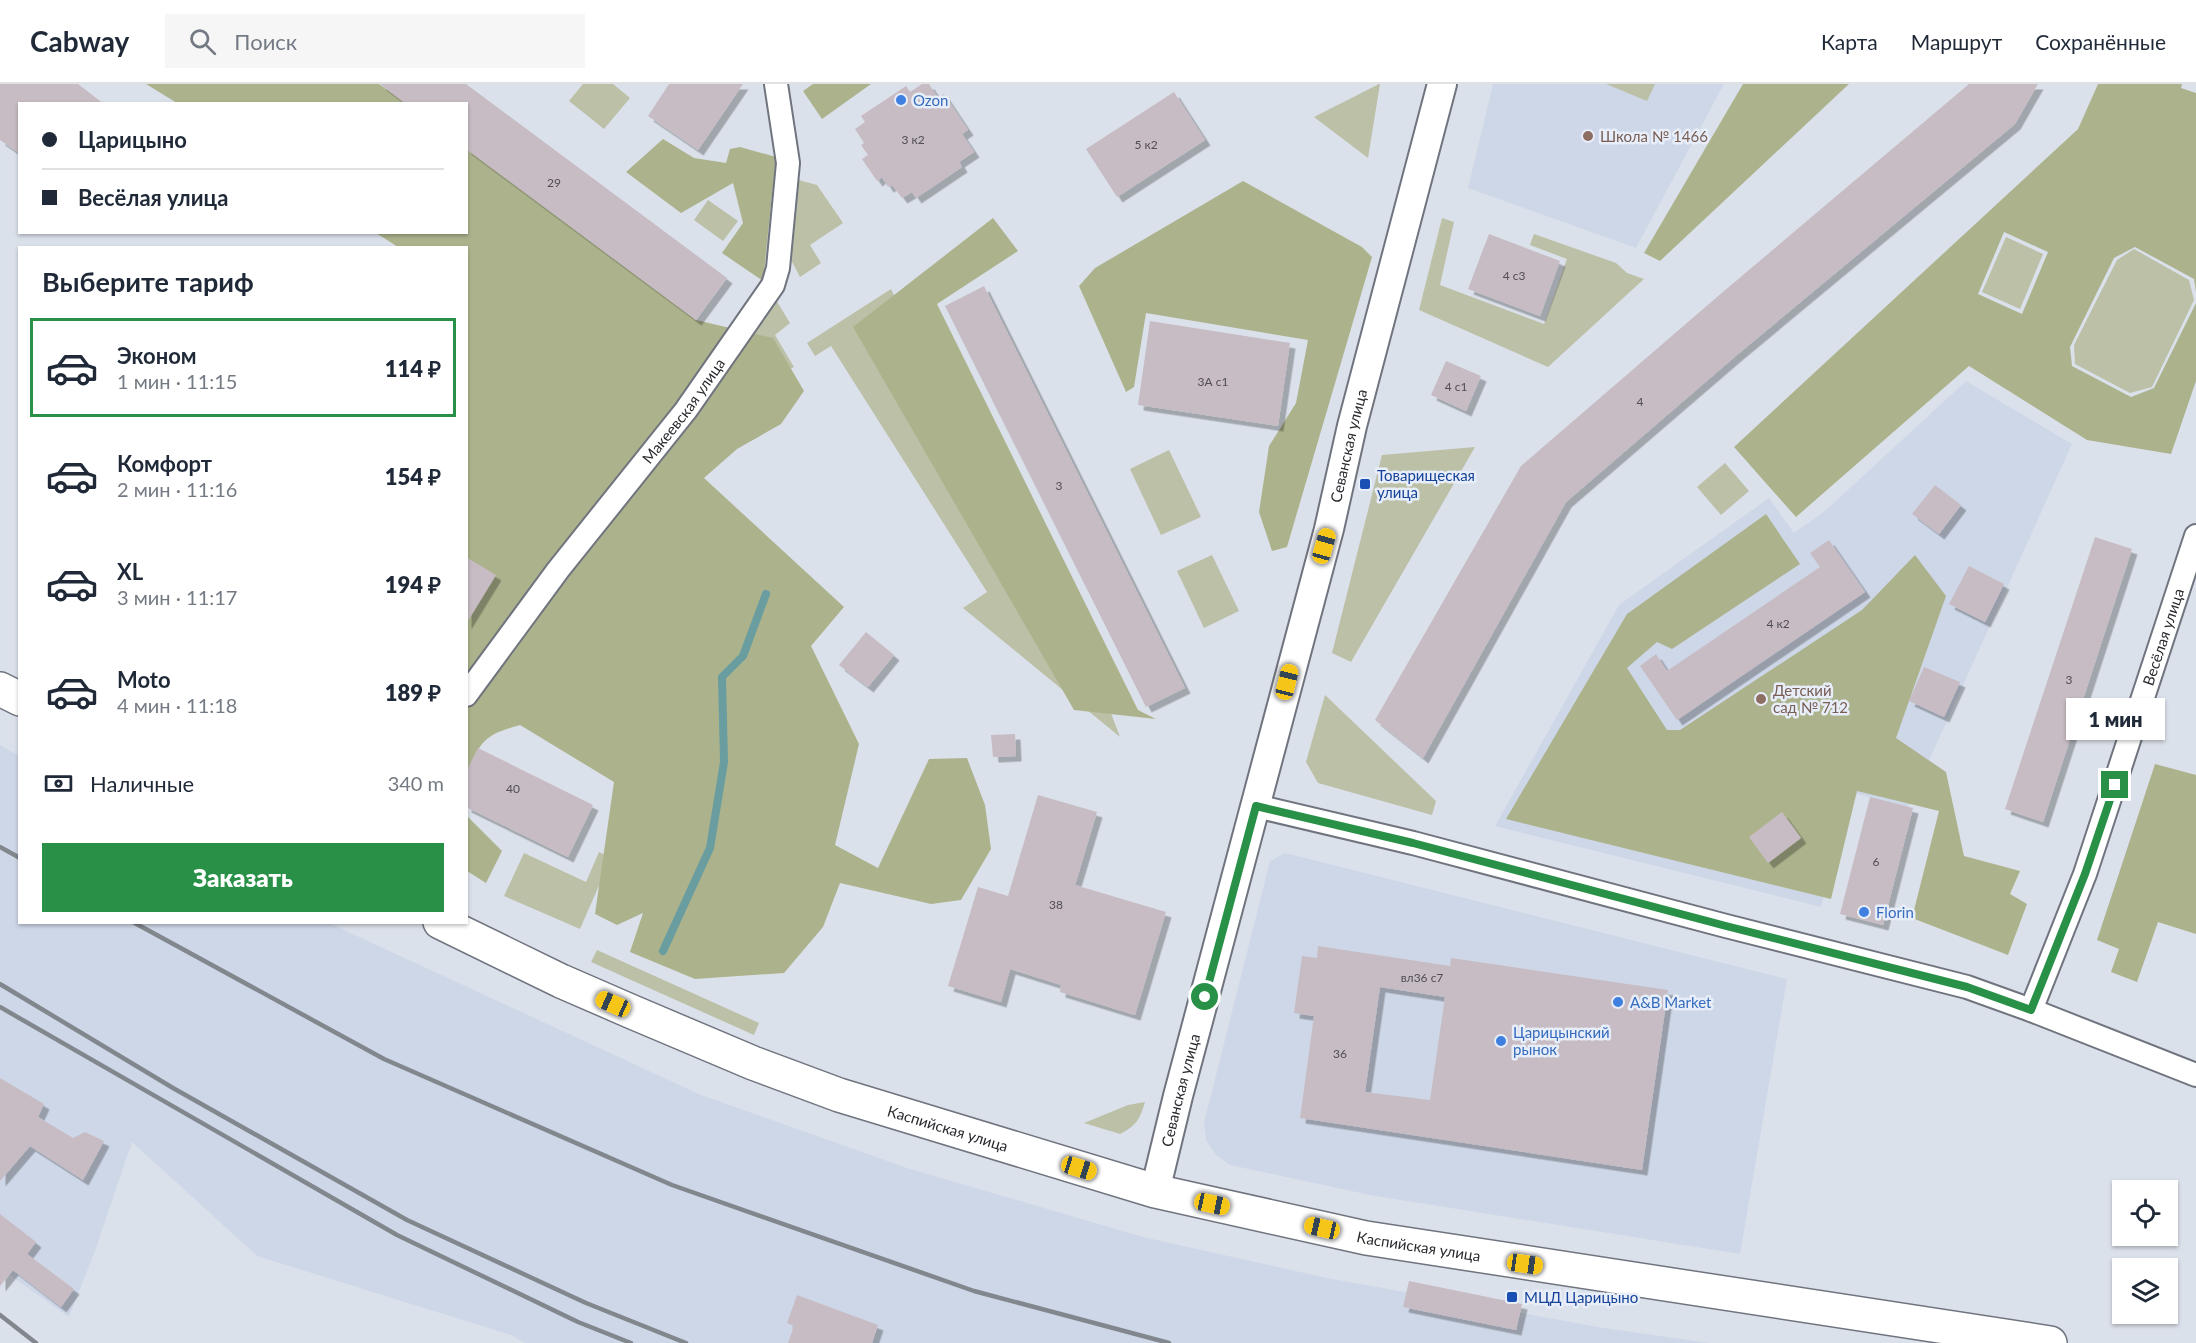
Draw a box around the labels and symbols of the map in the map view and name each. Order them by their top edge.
place label: Ozon [913,91,948,109]
marker: Ozon [894,93,908,107]
place label: Школа № 1466 [1600,127,1708,145]
marker: Школа № 1466 [1581,129,1595,143]
house number: 3 к2 [901,132,925,147]
house number: 5 к2 [1134,137,1158,152]
house number: 29 [547,175,561,190]
house number: 4 с3 [1503,268,1525,283]
street label: Макеевская улица [638,355,728,467]
house number: 3А с1 [1198,374,1228,389]
house number: 4 с1 [1445,379,1467,394]
street label: Севанская улица [1326,387,1370,504]
house number: 4 [1637,394,1644,409]
place label: Товарищеская улица [1377,466,1475,501]
marker: Товарищеская улица [1358,477,1372,491]
house number: 3 [1056,478,1063,493]
car [1310,526,1338,566]
street label: Весёлая улица [2139,586,2187,688]
house number: 4 к2 [1766,616,1790,631]
car [1274,662,1300,702]
house number: 3 [2066,672,2073,687]
place label: Детский сад № 712 [1773,681,1848,716]
marker: Детский сад № 712 [1754,692,1768,706]
callout: 1 мин [2066,698,2164,740]
route end [2101,771,2128,798]
house number: 40 [506,781,520,796]
house number: 6 [1873,854,1880,869]
house number: 38 [1049,897,1063,912]
place label: Florin [1876,903,1914,921]
marker: Florin [1857,905,1871,919]
house number: вл36 с7 [1401,970,1443,985]
route start [1191,983,1218,1010]
car [593,988,633,1020]
place label: A&B Market [1630,993,1712,1011]
marker: A&B Market [1611,995,1625,1009]
place label: Царицынский рынок [1513,1023,1610,1058]
street label: Севанская улица [1157,1032,1203,1148]
marker: Царицынский рынок [1494,1034,1508,1048]
house number: 36 [1333,1046,1347,1061]
street label: Каспийская улица [886,1101,1010,1155]
car [1059,1154,1099,1182]
car [1193,1191,1231,1217]
car [1302,1215,1342,1241]
street label: Каспийская улица [1355,1227,1482,1264]
car [1506,1253,1544,1275]
place label: МЦД Царицыно [1524,1288,1638,1306]
marker: МЦД Царицыно [1505,1290,1519,1304]

